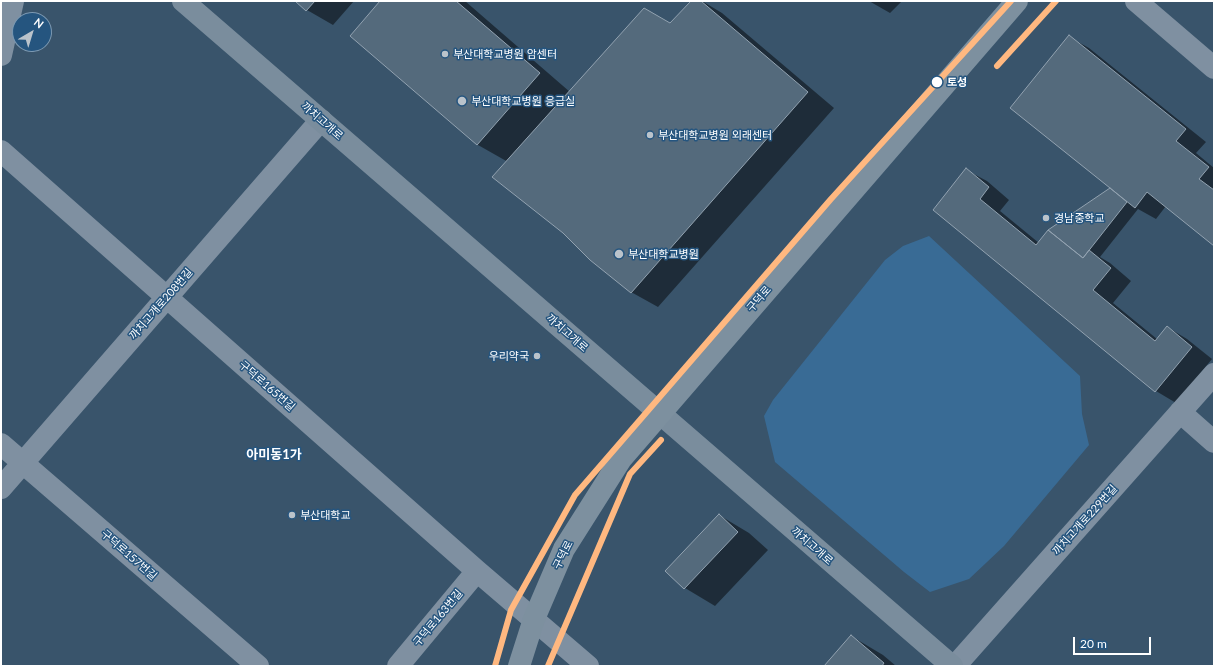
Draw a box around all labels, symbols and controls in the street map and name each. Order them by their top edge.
north arrow [12,12,52,52]
text: N [32,15,46,31]
place label: 부산대학교병원 암센터 [453,47,557,61]
marker: 부산대학교병원 암센터 [440,49,450,59]
marker: 토성 [930,75,944,89]
place label: 토성 [947,75,967,89]
place label: 부산대학교병원 응급실 [471,94,575,108]
marker: 부산대학교병원 응급실 [456,95,468,107]
street label: 까치고개로 [299,99,345,143]
place label: 부산대학교병원 외래센터 [658,128,772,142]
marker: 부산대학교병원 외래센터 [645,130,655,140]
place label: 경남중학교 [1054,211,1105,225]
marker: 경남중학교 [1041,213,1051,223]
place label: 부산대학교병원 [628,247,699,261]
marker: 부산대학교병원 [613,248,625,260]
street label: 까치고개로208번길 [127,266,195,342]
street label: 구덕로 [744,283,774,315]
street label: 까치고개로 [544,311,590,355]
place label: 우리약국 [489,349,529,363]
marker: 우리약국 [532,351,542,361]
street label: 구덕로165번길 [236,358,298,414]
district label: 아미동1가 [246,447,302,463]
street label: 까치고개로229번길 [1050,482,1120,558]
place label: 부산대학교 [300,508,351,522]
marker: 부산대학교 [287,510,297,520]
street label: 까치고개로 [789,524,835,568]
street label: 구덕로157번길 [98,527,160,583]
street label: 구덕로 [550,538,576,572]
street label: 구덕로163번길 [411,587,465,649]
scale bar [1075,629,1153,655]
text: 20 m [1080,636,1107,651]

